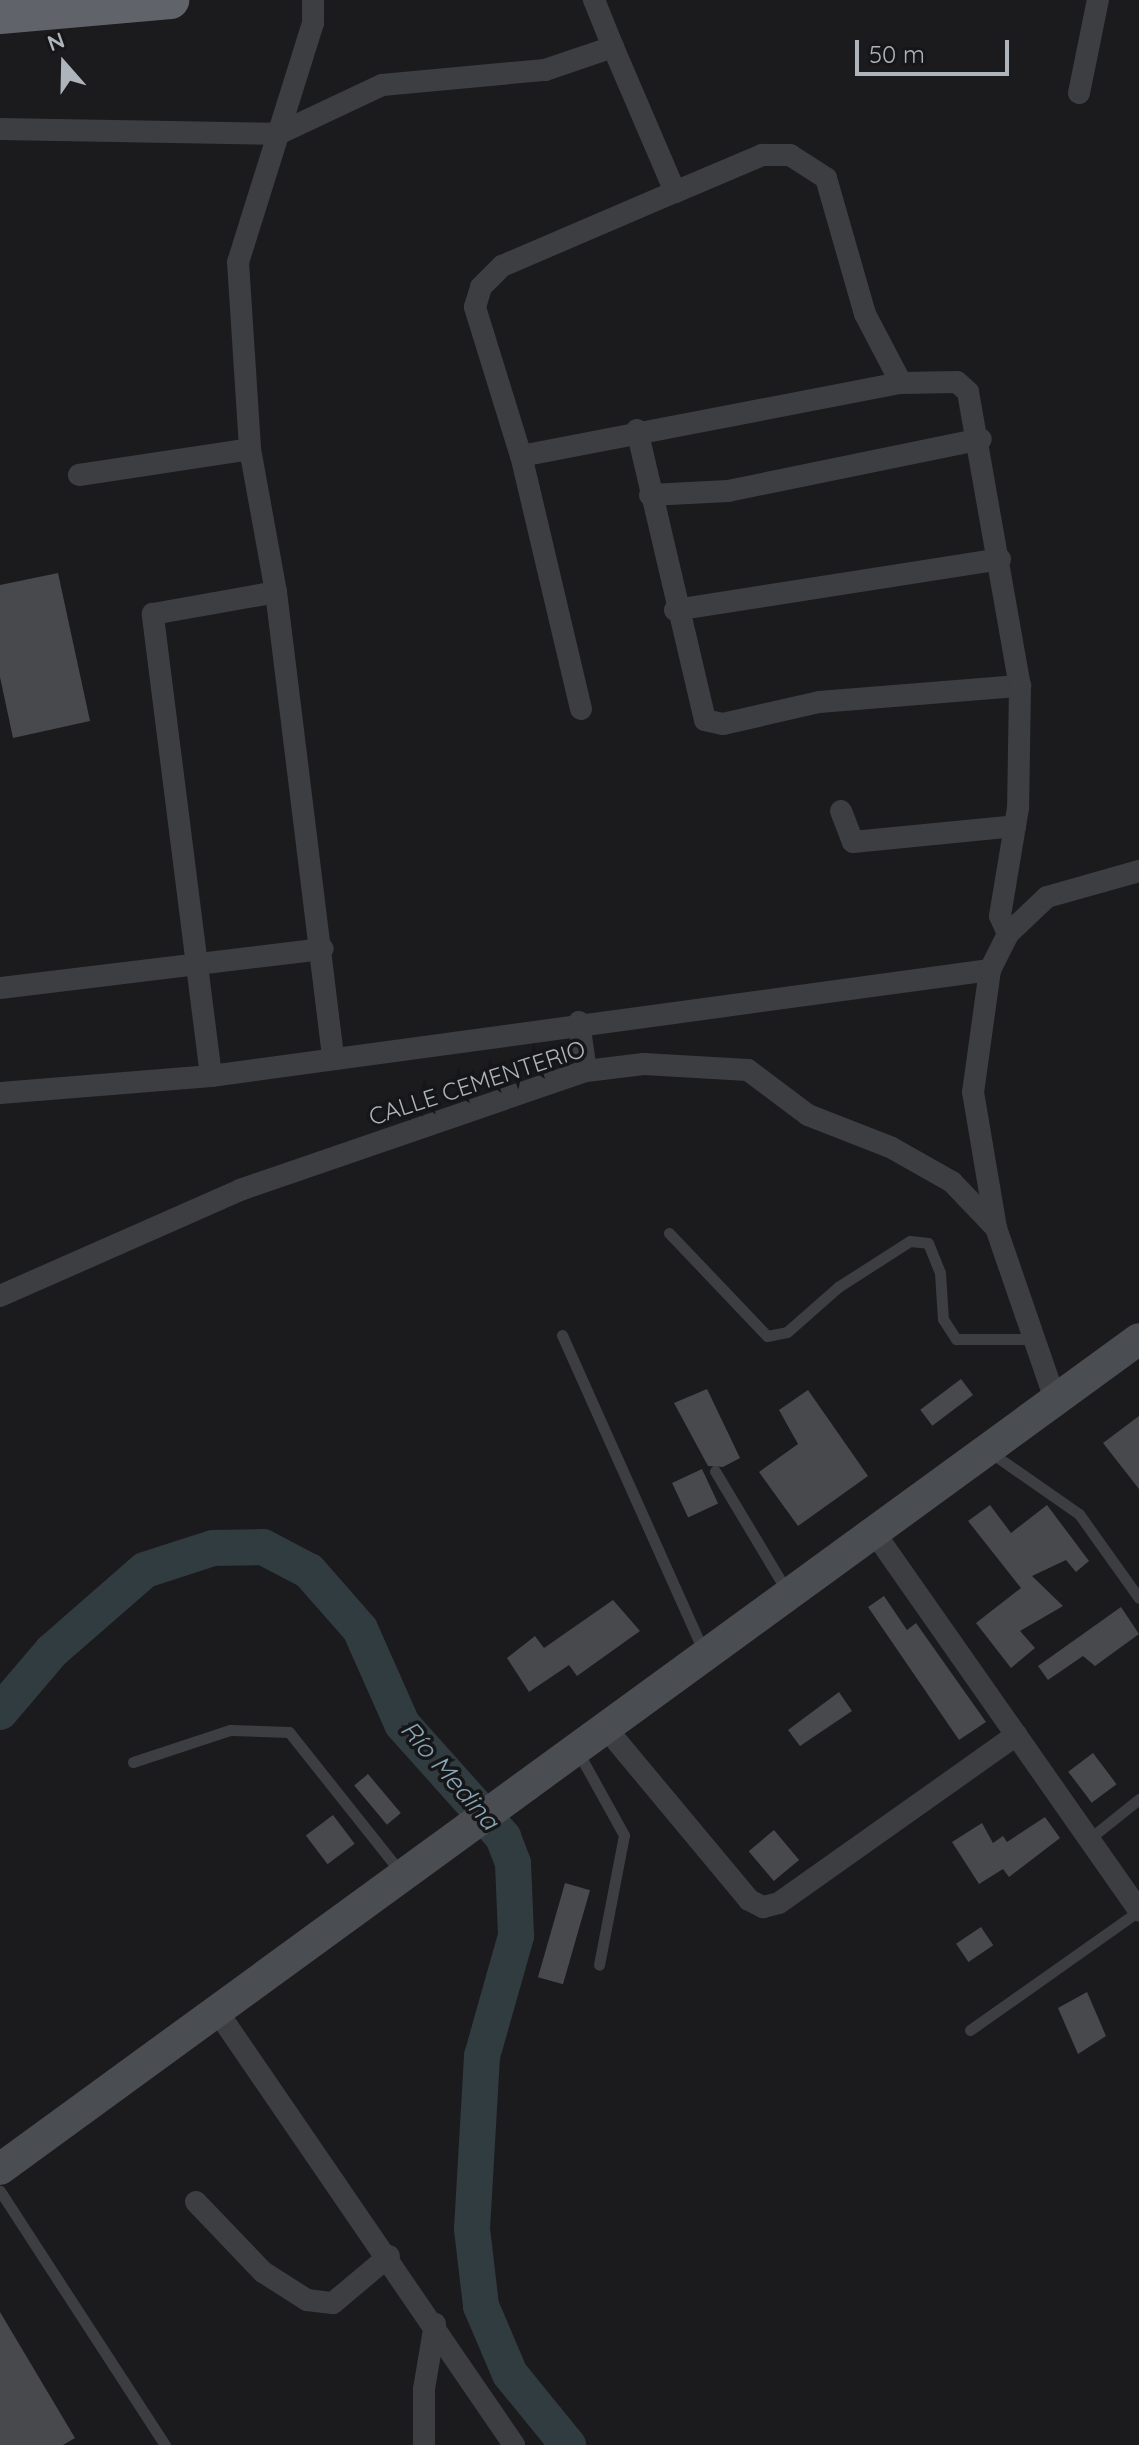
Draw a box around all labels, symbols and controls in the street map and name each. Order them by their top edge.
north arrow [24,24,104,104]
scale bar [859,24,1013,74]
text: N [43,26,68,57]
text: 50 m [869,39,925,69]
street label: CALLE CEMENTERIO [365,1034,589,1132]
water label: Río Medina [394,1714,506,1836]

